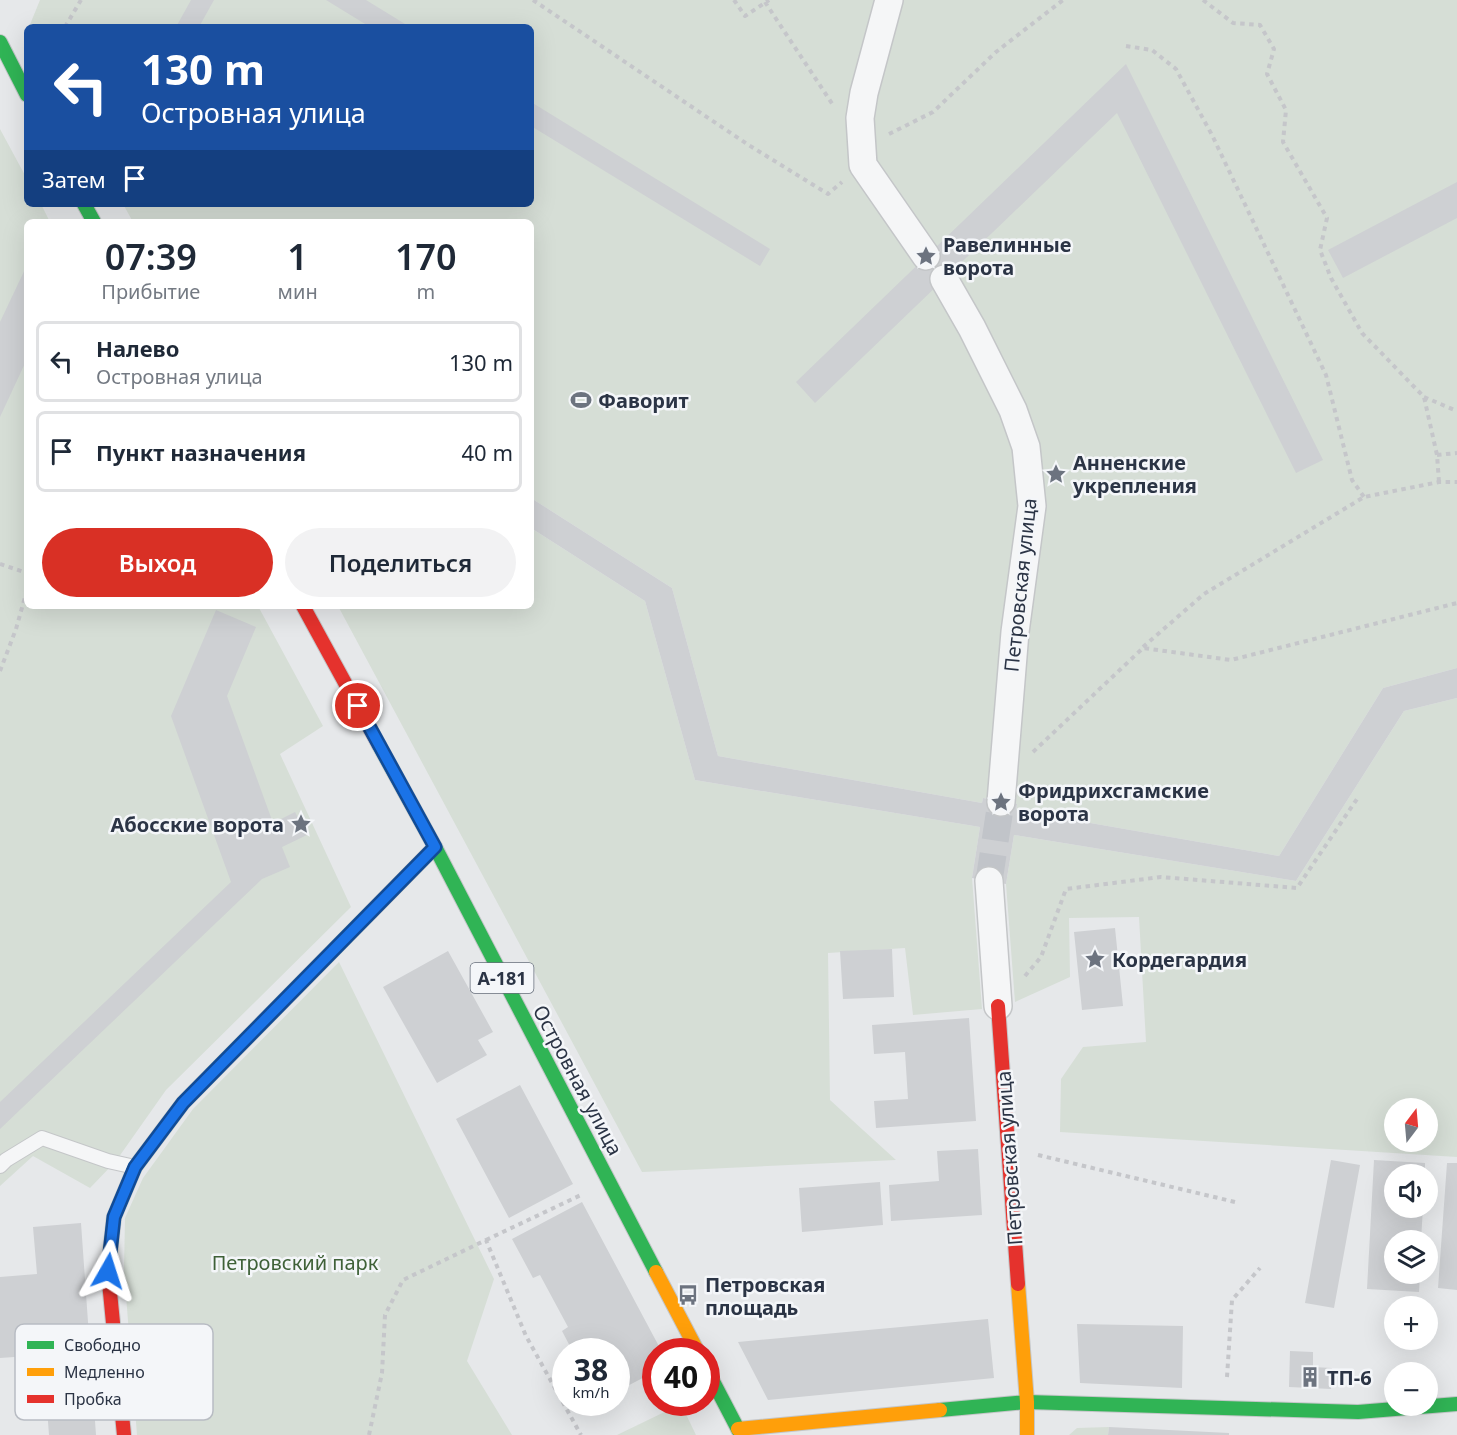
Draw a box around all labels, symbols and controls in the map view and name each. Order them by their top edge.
text: 130 m [141,40,265,97]
icon: left [42,48,120,126]
text: Островная улица [141,94,366,131]
icon: arrive [118,162,151,195]
text: Затем [42,164,106,194]
place label: Равелинные ворота [943,231,1071,281]
text: 07:39 [105,232,197,281]
text: 1 [287,232,308,281]
text: 170 [395,232,457,281]
place icon: Равелинные ворота [914,244,938,268]
text: Прибытие [101,278,200,305]
text: мин [278,278,318,305]
text: m [416,278,435,305]
text: Налево [96,333,179,363]
icon: left [45,345,78,378]
text: 130 m [449,347,513,377]
text: Островная улица [96,363,263,390]
place label: Фаворит [598,387,689,414]
sports icon: Фаворит [569,388,593,412]
icon: arrive [45,435,78,468]
text: Пункт назначения [96,437,306,467]
text: 40 m [462,437,513,467]
place label: Анненские укрепления [1072,449,1197,499]
place icon: Анненские укрепления [1044,462,1068,486]
street label: Петровская улица [997,497,1043,673]
button: Выход [42,528,273,597]
button: Поделиться [285,528,516,597]
pin [332,680,383,731]
icon: arrive [341,689,374,722]
place label: Фридрихсгамские ворота [1018,777,1209,827]
place icon: Фридрихсгамские ворота [989,790,1013,814]
place label: Абосские ворота [111,811,284,838]
place icon: Абосские ворота [289,812,313,836]
place label: Кордегардия [1112,946,1247,973]
place icon: Кордегардия [1083,947,1107,971]
road number: А-181 [470,963,534,993]
street label: Островная улица [527,1000,629,1160]
street label: Петровская улица [989,1070,1029,1246]
north arrow [1384,1098,1438,1152]
map controls [1384,1098,1438,1416]
button: sound [1384,1164,1438,1218]
button: layers [1384,1230,1438,1284]
position arrow [76,1239,140,1303]
park label: Петровский парк [212,1249,379,1276]
place label: Петровская площадь [705,1271,825,1321]
bus stop icon: Петровская площадь [676,1283,700,1307]
button: + [1384,1296,1438,1350]
legend [15,1324,213,1420]
text: Свободно [64,1334,141,1356]
speed limit sign: 40 [642,1338,720,1416]
text: 38 [574,1349,608,1390]
text: Медленно [64,1361,145,1383]
button: − [1384,1362,1438,1416]
place label: ТП-6 [1327,1364,1372,1391]
building icon: ТП-6 [1298,1365,1322,1389]
text: km/h [573,1382,609,1402]
text: Пробка [64,1388,122,1410]

